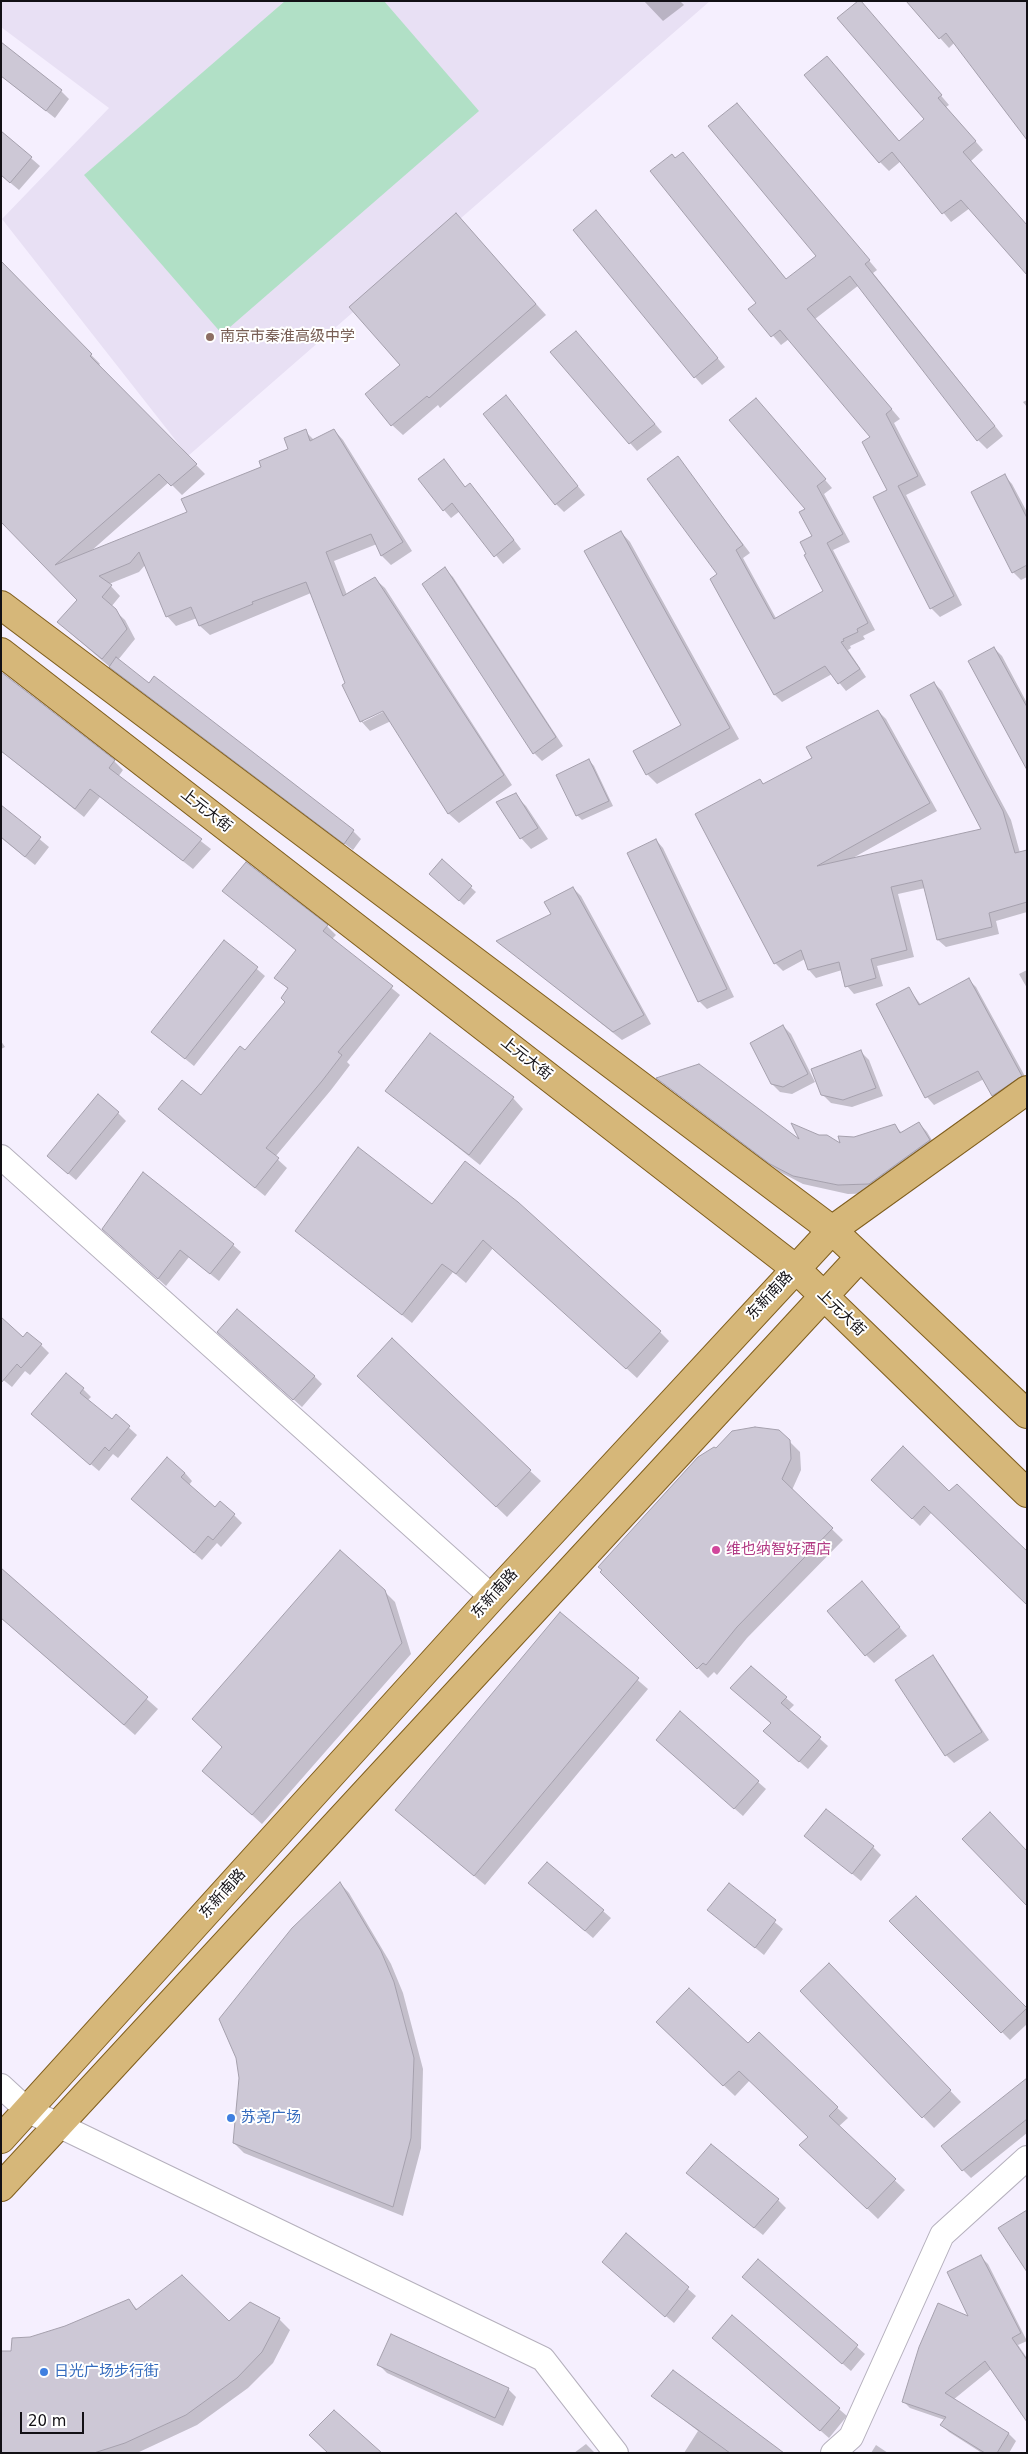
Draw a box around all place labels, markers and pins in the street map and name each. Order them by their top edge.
place label: 南京市秦淮高级中学 [220,328,355,346]
marker: 南京市秦淮高级中学 [204,331,216,343]
place label: 维也纳智好酒店 [726,1541,831,1559]
marker: 维也纳智好酒店 [710,1544,722,1556]
place label: 苏尧广场 [241,2109,301,2127]
marker: 苏尧广场 [225,2112,237,2124]
place label: 日光广场步行街 [54,2363,159,2381]
marker: 日光广场步行街 [38,2366,50,2378]

